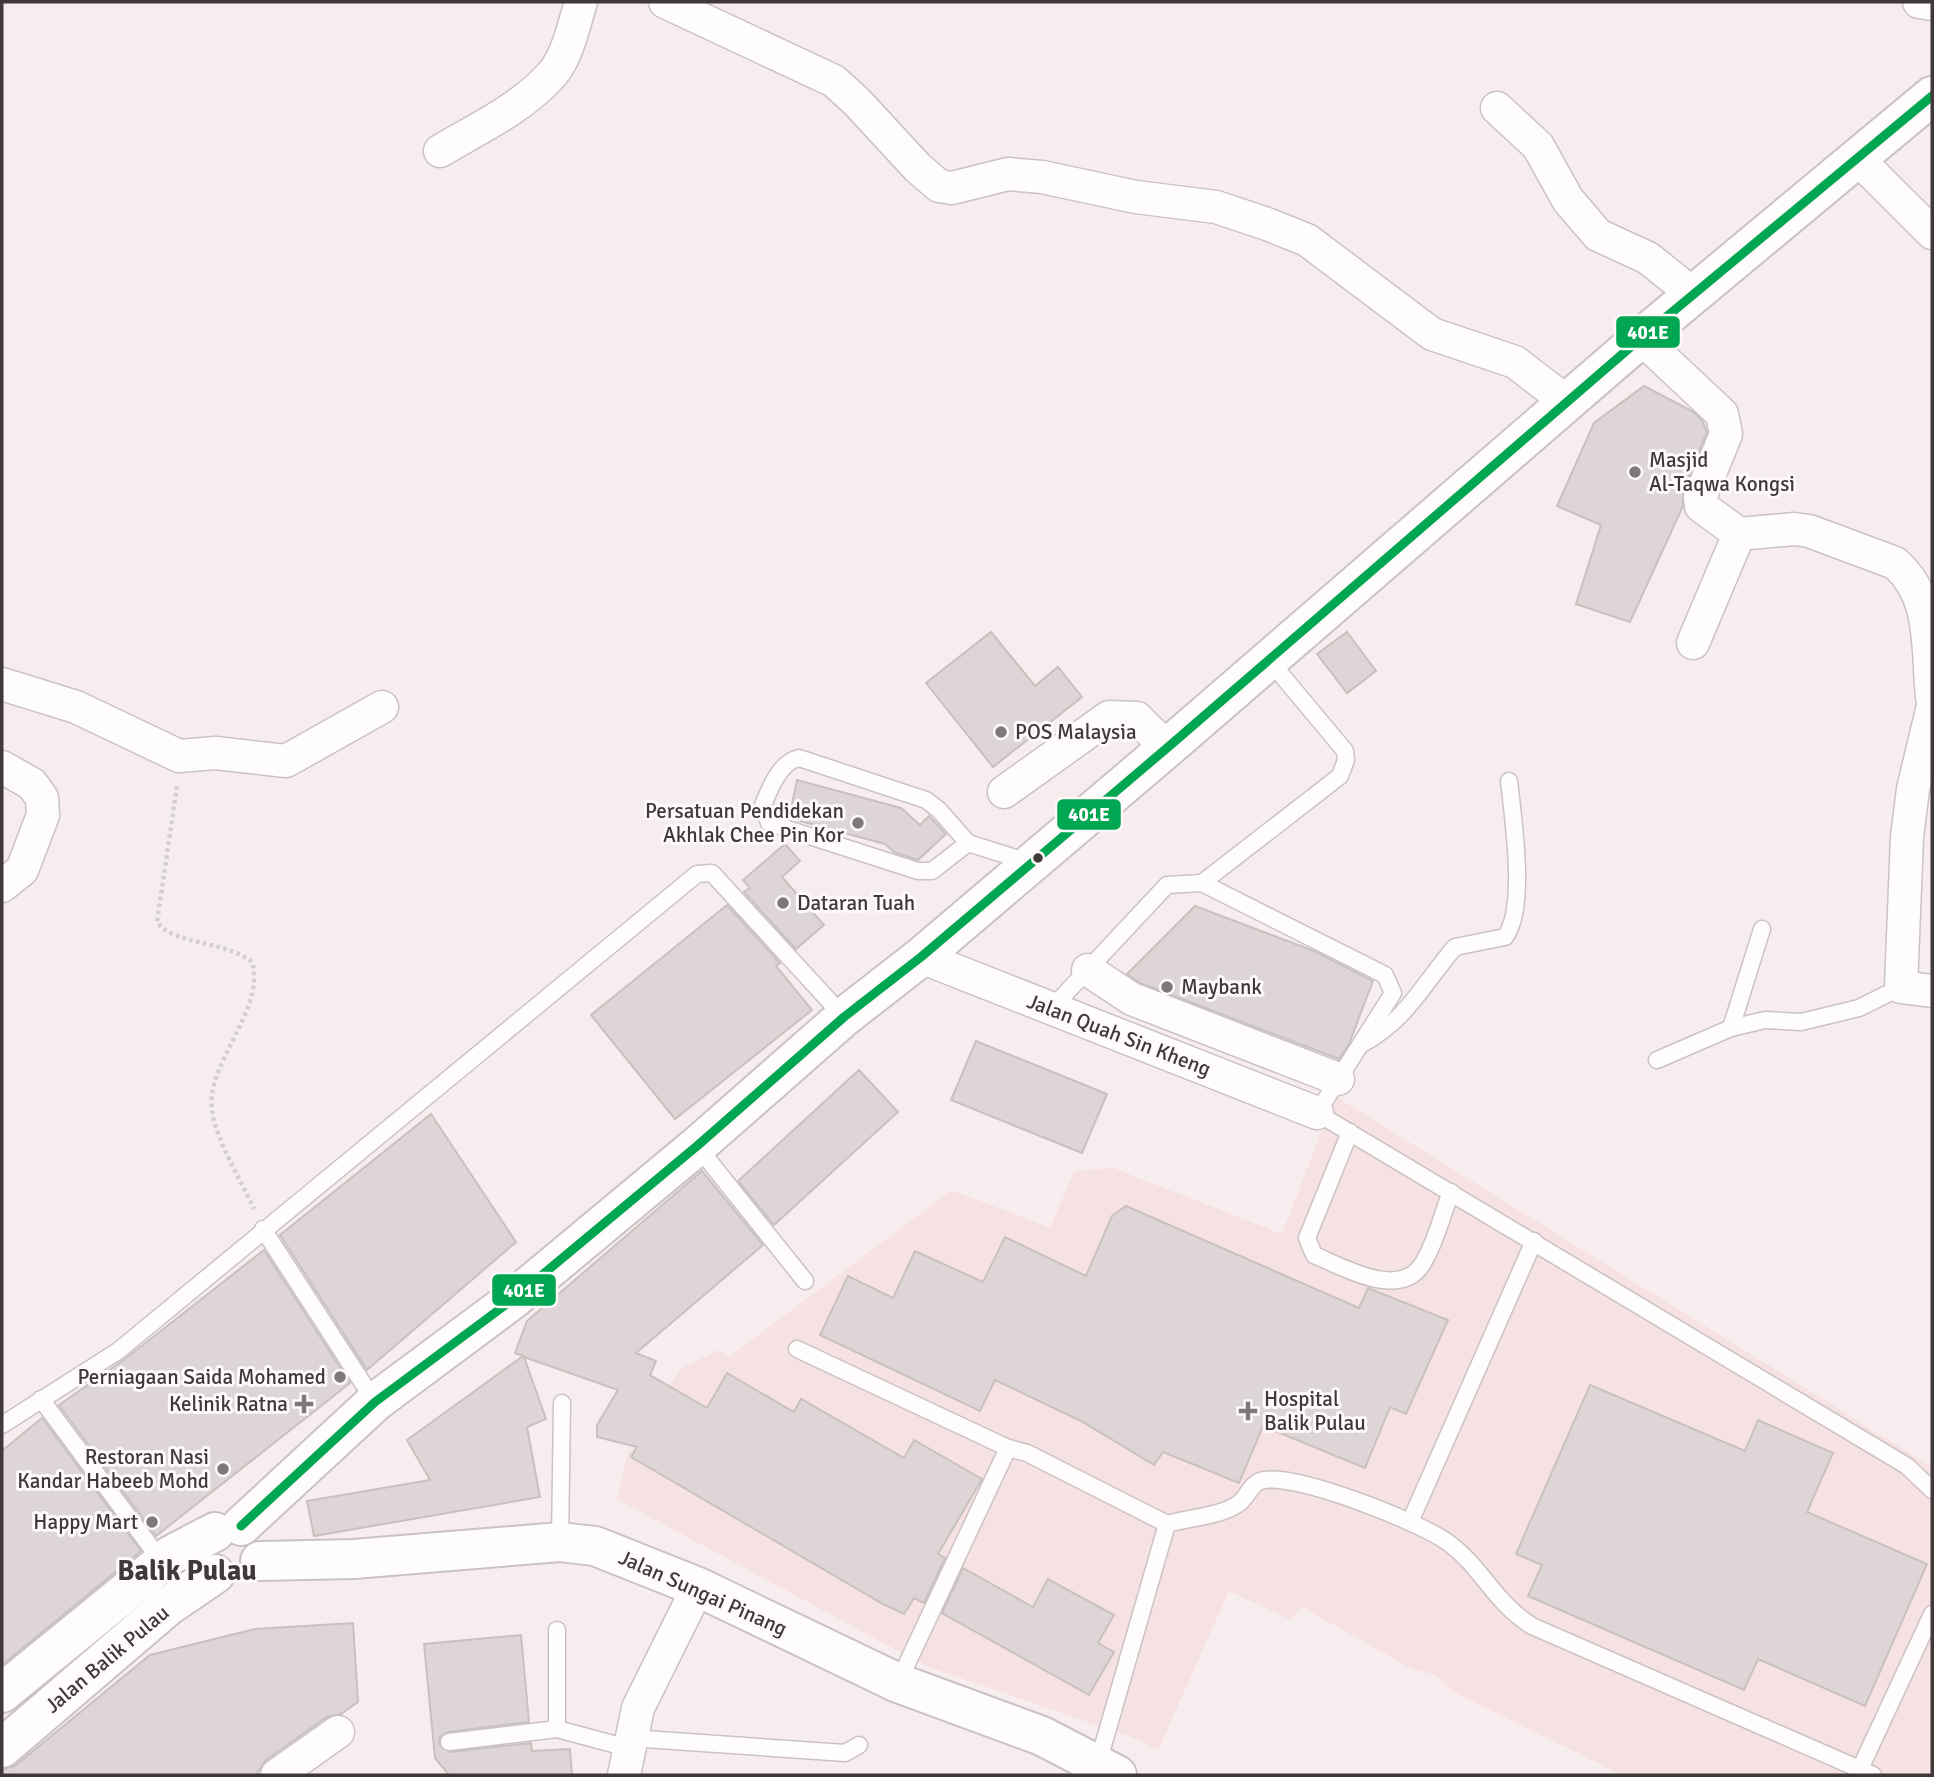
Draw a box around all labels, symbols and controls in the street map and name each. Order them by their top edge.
line badge: 401E [1615,315,1681,349]
text: 401E [1627,321,1669,345]
place label: Masjid Al-Taqwa Kongsi [1649,447,1795,497]
marker: Masjid Al-Taqwa Kongsi [1627,464,1643,480]
place label: POS Malaysia [1015,719,1137,745]
marker: POS Malaysia [993,724,1009,740]
place label: Persatuan Pendidekan Akhlak Chee Pin Kor [645,798,844,848]
line badge: 401E [1056,798,1122,831]
text: 401E [1068,803,1110,827]
marker: Persatuan Pendidekan Akhlak Chee Pin Kor [850,815,866,831]
unlabelled marker [1031,851,1045,865]
place label: Dataran Tuah [797,890,915,916]
marker: Dataran Tuah [775,895,791,911]
place label: Maybank [1181,974,1262,1000]
marker: Maybank [1159,979,1175,995]
street label: Jalan Quah Sin Kheng [1023,988,1215,1082]
line badge: 401E [491,1273,557,1307]
text: 401E [503,1279,545,1303]
place label: Perniagaan Saida Mohamed [77,1364,326,1390]
marker: Perniagaan Saida Mohamed [332,1369,348,1385]
place label: Hospital Balik Pulau [1264,1386,1366,1436]
place label: Kelinik Ratna [169,1391,288,1417]
marker: Kelinik Ratna [294,1394,314,1414]
marker: Hospital Balik Pulau [1238,1401,1258,1421]
place label: Restoran Nasi Kandar Habeeb Mohd [17,1444,209,1494]
marker: Restoran Nasi Kandar Habeeb Mohd [215,1461,231,1477]
place label: Happy Mart [33,1509,138,1535]
marker: Happy Mart [144,1514,160,1530]
street label: Jalan Sungai Pinang [615,1544,791,1642]
district label: Balik Pulau [117,1554,257,1588]
street label: Jalan Balik Pulau [40,1599,174,1719]

